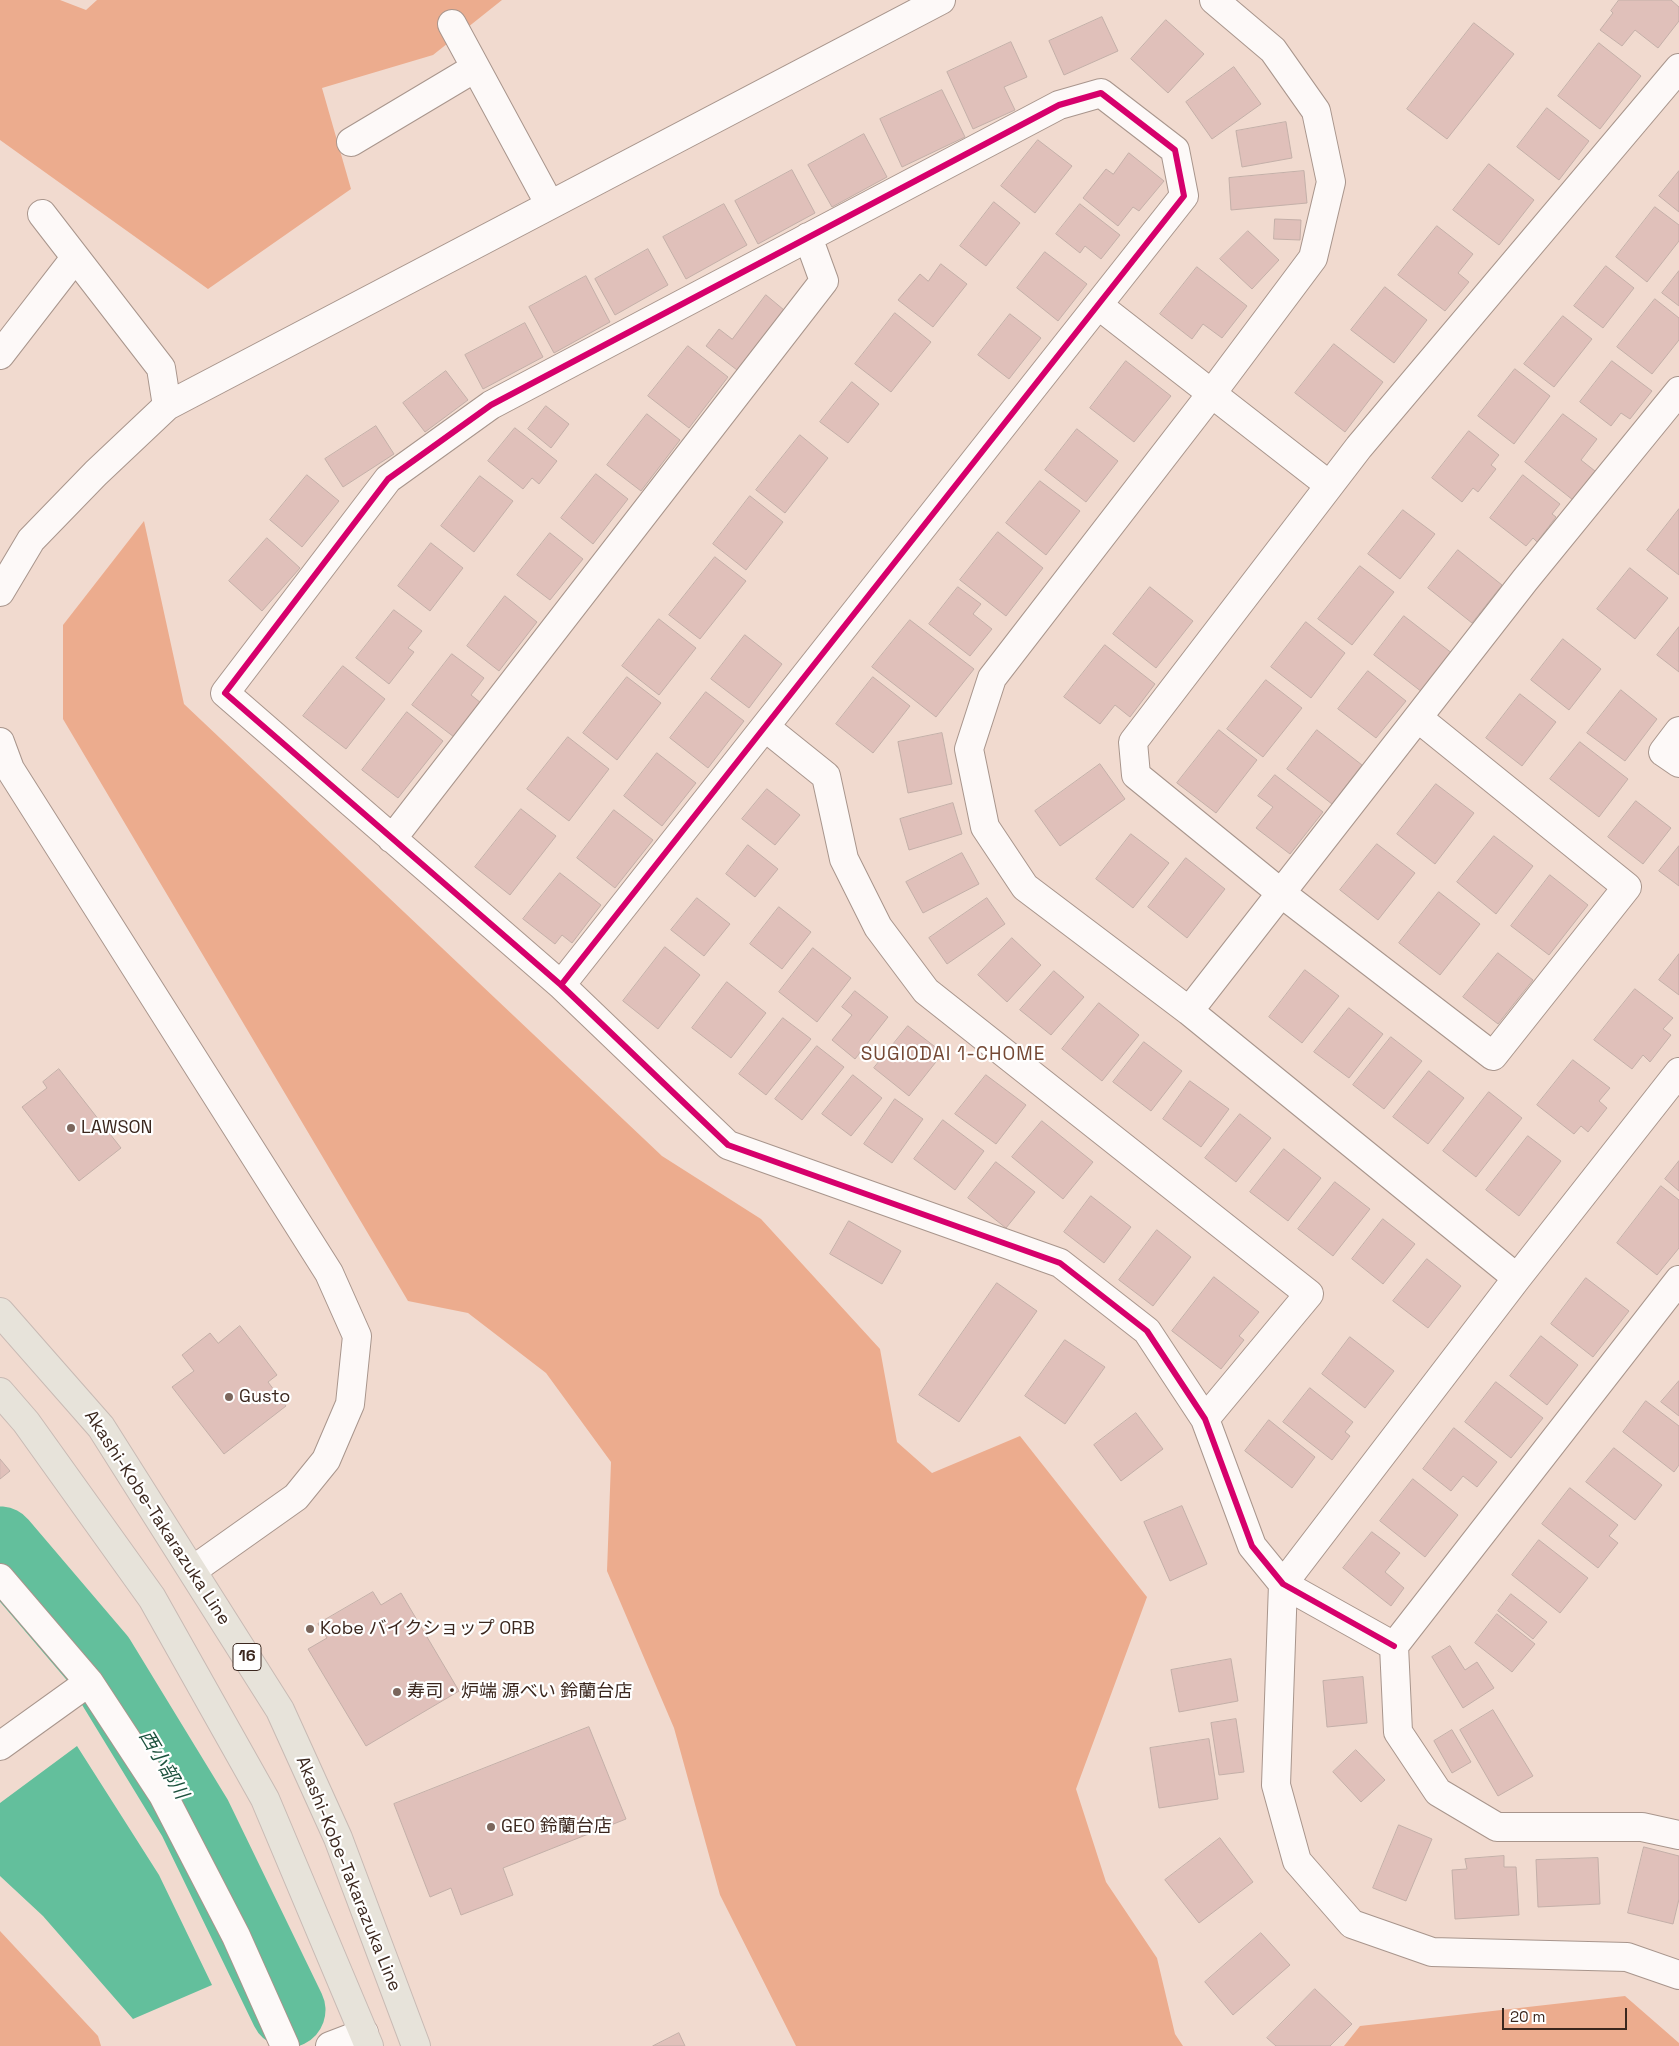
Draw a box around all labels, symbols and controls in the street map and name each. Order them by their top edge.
district label: SUGIODAI 1-CHOME [859,1044,1047,1066]
place label: LAWSON [81,1117,152,1139]
marker: LAWSON [65,1122,77,1134]
place label: Gusto [239,1386,290,1408]
marker: Gusto [223,1391,235,1403]
street label: Akashi-Kobe-Takarazuka Line [79,1407,235,1629]
place label: Kobe バイクショップ ORB [320,1618,535,1640]
marker: Kobe バイクショップ ORB [304,1623,316,1635]
road number: 16 [233,1644,261,1670]
place label: 寿司・炉端 源べい 鈴蘭台店 [407,1681,632,1703]
marker: 寿司・炉端 源べい 鈴蘭台店 [391,1686,403,1698]
water label: 西小部川 [134,1727,192,1803]
street label: Akashi-Kobe-Takarazuka Line [291,1753,405,1995]
place label: GEO 鈴蘭台店 [501,1816,612,1838]
marker: GEO 鈴蘭台店 [485,1821,497,1833]
scale bar [1504,1998,1629,2030]
text: 20 m [1510,2007,1545,2026]

